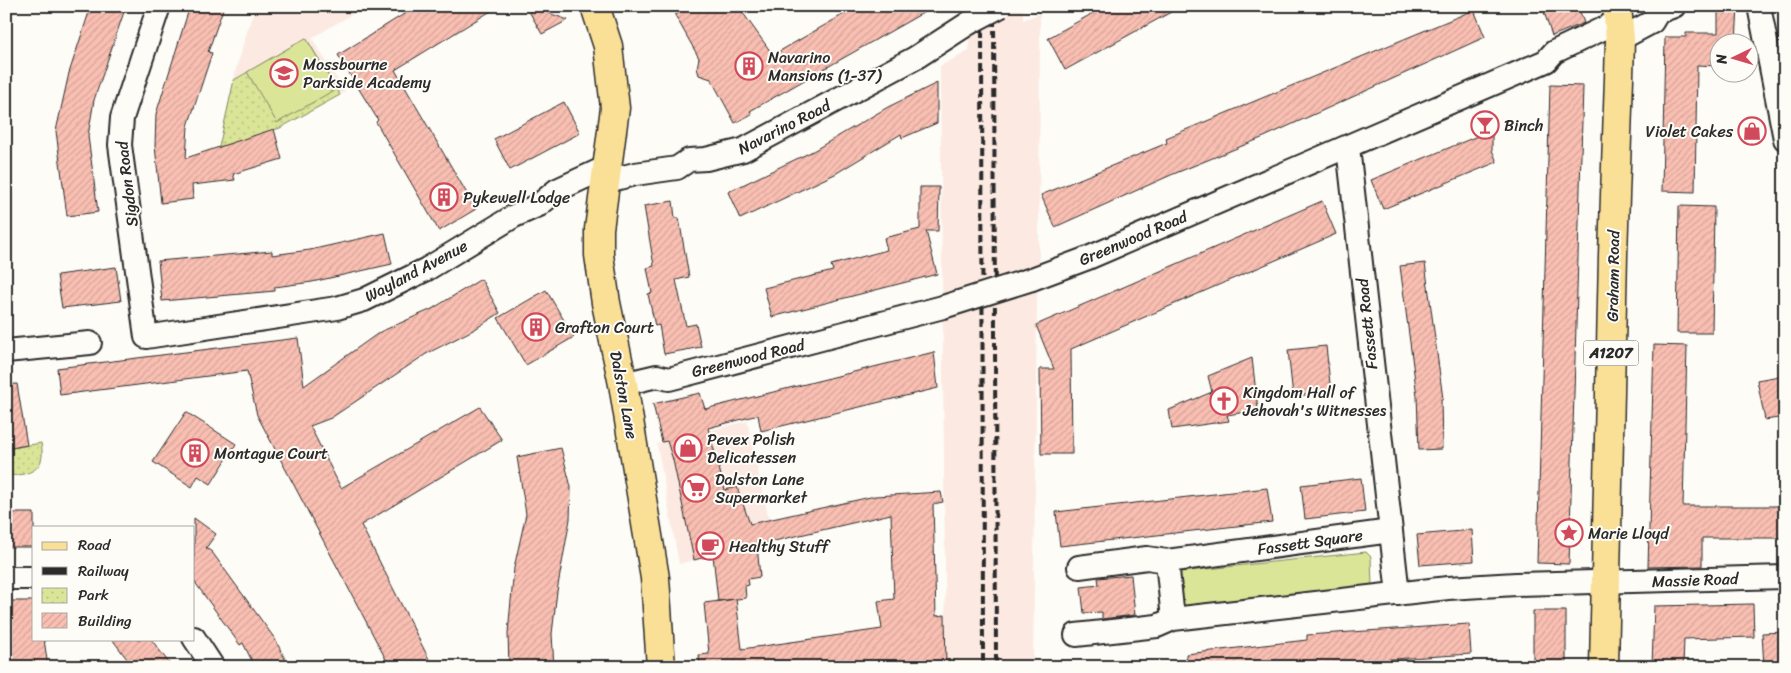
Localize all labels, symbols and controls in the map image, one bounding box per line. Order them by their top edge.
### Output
north arrow [1708,32,1758,82]
place label: Navarino Mansions (1-37) [768,43,882,90]
place label: Mossbourne Parkside Academy [303,50,432,97]
building icon: Navarino Mansions (1-37) [734,51,764,81]
text: N [1709,53,1735,66]
school or university icon: Mossbourne Parkside Academy [269,58,299,88]
street label: Navarino Road [732,90,837,163]
bar icon: Binch [1470,110,1500,140]
place label: Binch [1504,111,1544,140]
shop icon: Violet Cakes [1737,116,1767,146]
place label: Violet Cakes [1645,117,1734,146]
street label: Sigdon Road [107,138,147,228]
building icon: Pykewell Lodge [429,182,459,212]
place label: Pykewell Lodge [463,183,570,212]
street label: Greenwood Road [1074,201,1193,274]
street label: Graham Road [1598,228,1628,322]
street label: Wayland Avenue [359,232,473,310]
street label: Fassett Road [1348,276,1386,371]
building icon: Grafton Court [521,312,551,342]
place label: Grafton Court [555,313,654,342]
street label: Greenwood Road [688,330,809,386]
road number: A1207 [1584,340,1638,366]
street label: Dalston Lane [601,348,647,442]
place label: Kingdom Hall of Jehovah's Witnesses [1242,378,1387,425]
church icon: Kingdom Hall of Jehovah's Witnesses [1209,386,1239,416]
place label: Pevex Polish Delicatessen [707,425,796,472]
shop icon: Pevex Polish Delicatessen [673,433,703,463]
building icon: Montague Court [180,438,210,468]
place label: Montague Court [214,439,328,468]
place label: Dalston Lane Supermarket [715,465,807,512]
supermarket icon: Dalston Lane Supermarket [681,473,711,503]
place icon: Marie Lloyd [1554,518,1584,548]
place label: Marie Lloyd [1588,519,1670,548]
street label: Fassett Square [1255,520,1365,564]
legend [32,526,195,640]
cafe icon: Healthy Stuff [695,531,725,561]
text: Road [78,532,111,558]
place label: Healthy Stuff [729,532,832,561]
text: Railway [78,558,129,584]
street label: Massie Road [1651,564,1740,596]
text: Park [78,582,109,608]
text: Building [78,608,132,634]

